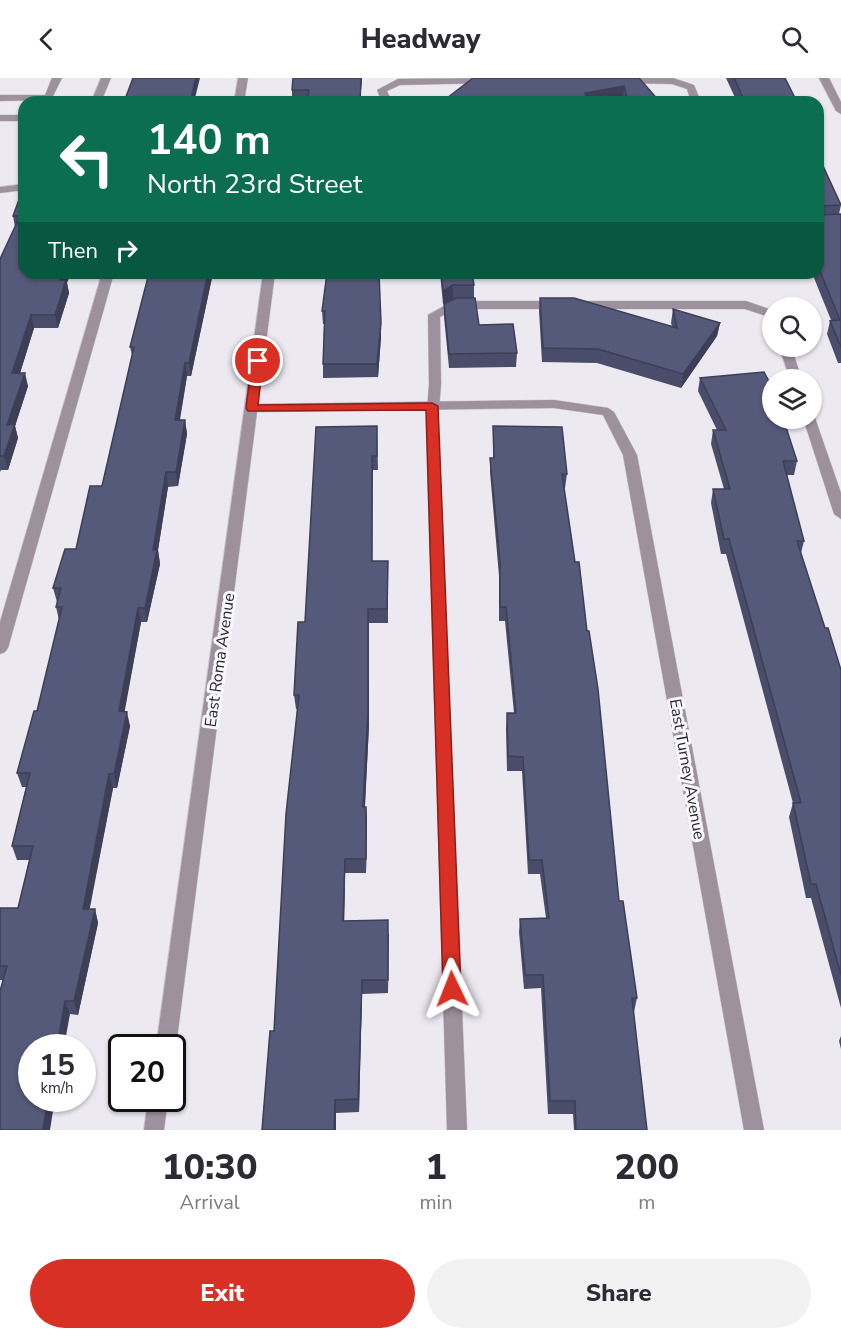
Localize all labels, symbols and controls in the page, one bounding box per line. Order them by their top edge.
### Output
text: Headway [361,21,480,58]
icon: back [30,23,63,56]
icon: search [778,23,811,56]
text: 140 m [147,112,271,169]
icon: left [48,120,126,198]
text: North 23rd Street [147,166,362,203]
icon: right [110,234,143,267]
text: Then [48,236,98,266]
map controls [762,297,822,429]
button: search [762,297,822,357]
pin [232,335,283,386]
icon: arrive [241,344,274,377]
button: layers [762,369,822,429]
street label: East Roma Avenue [200,592,240,729]
street label: East Turney Avenue [664,697,710,841]
position arrow [420,957,484,1021]
speed limit sign: 20 [108,1034,186,1112]
text: 15 [39,1045,75,1086]
text: km/h [40,1078,74,1098]
text: 10:30 [162,1143,258,1192]
text: 1 [425,1143,447,1192]
text: 200 [614,1143,679,1192]
text: Arrival [180,1189,240,1216]
text: min [419,1189,453,1216]
text: m [638,1189,655,1216]
button: Exit [30,1259,415,1328]
button: Share [427,1259,811,1328]

